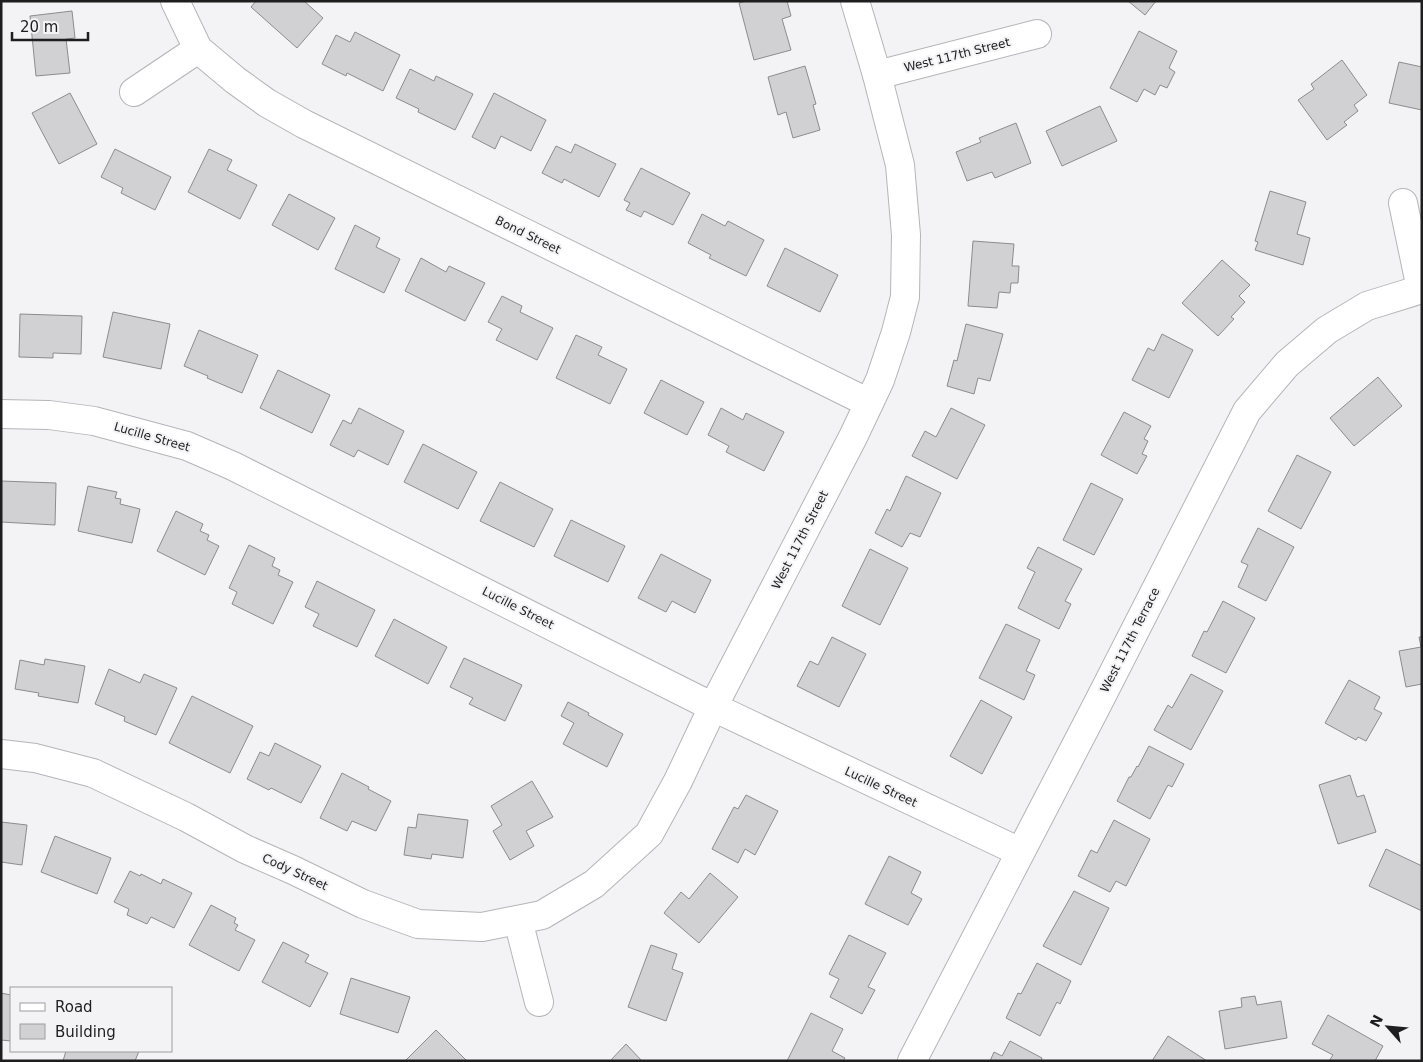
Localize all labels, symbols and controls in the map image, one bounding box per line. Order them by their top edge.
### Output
scale bar [12,10,89,42]
text: 20 m [20,18,58,36]
street label: West 117th Street [903,35,1012,75]
street label: Bond Street [493,213,563,257]
street label: Lucille Street [112,419,192,455]
street label: West 117th Street [769,488,831,592]
street label: Lucille Street [480,584,556,632]
street label: West 117th Terrace [1097,585,1163,695]
street label: Lucille Street [843,764,920,810]
street label: Cody Street [260,851,330,893]
legend [10,987,172,1052]
text: Road [55,998,93,1016]
north arrow [1363,1002,1413,1052]
text: N [1367,1012,1386,1030]
text: Building [55,1023,116,1041]

